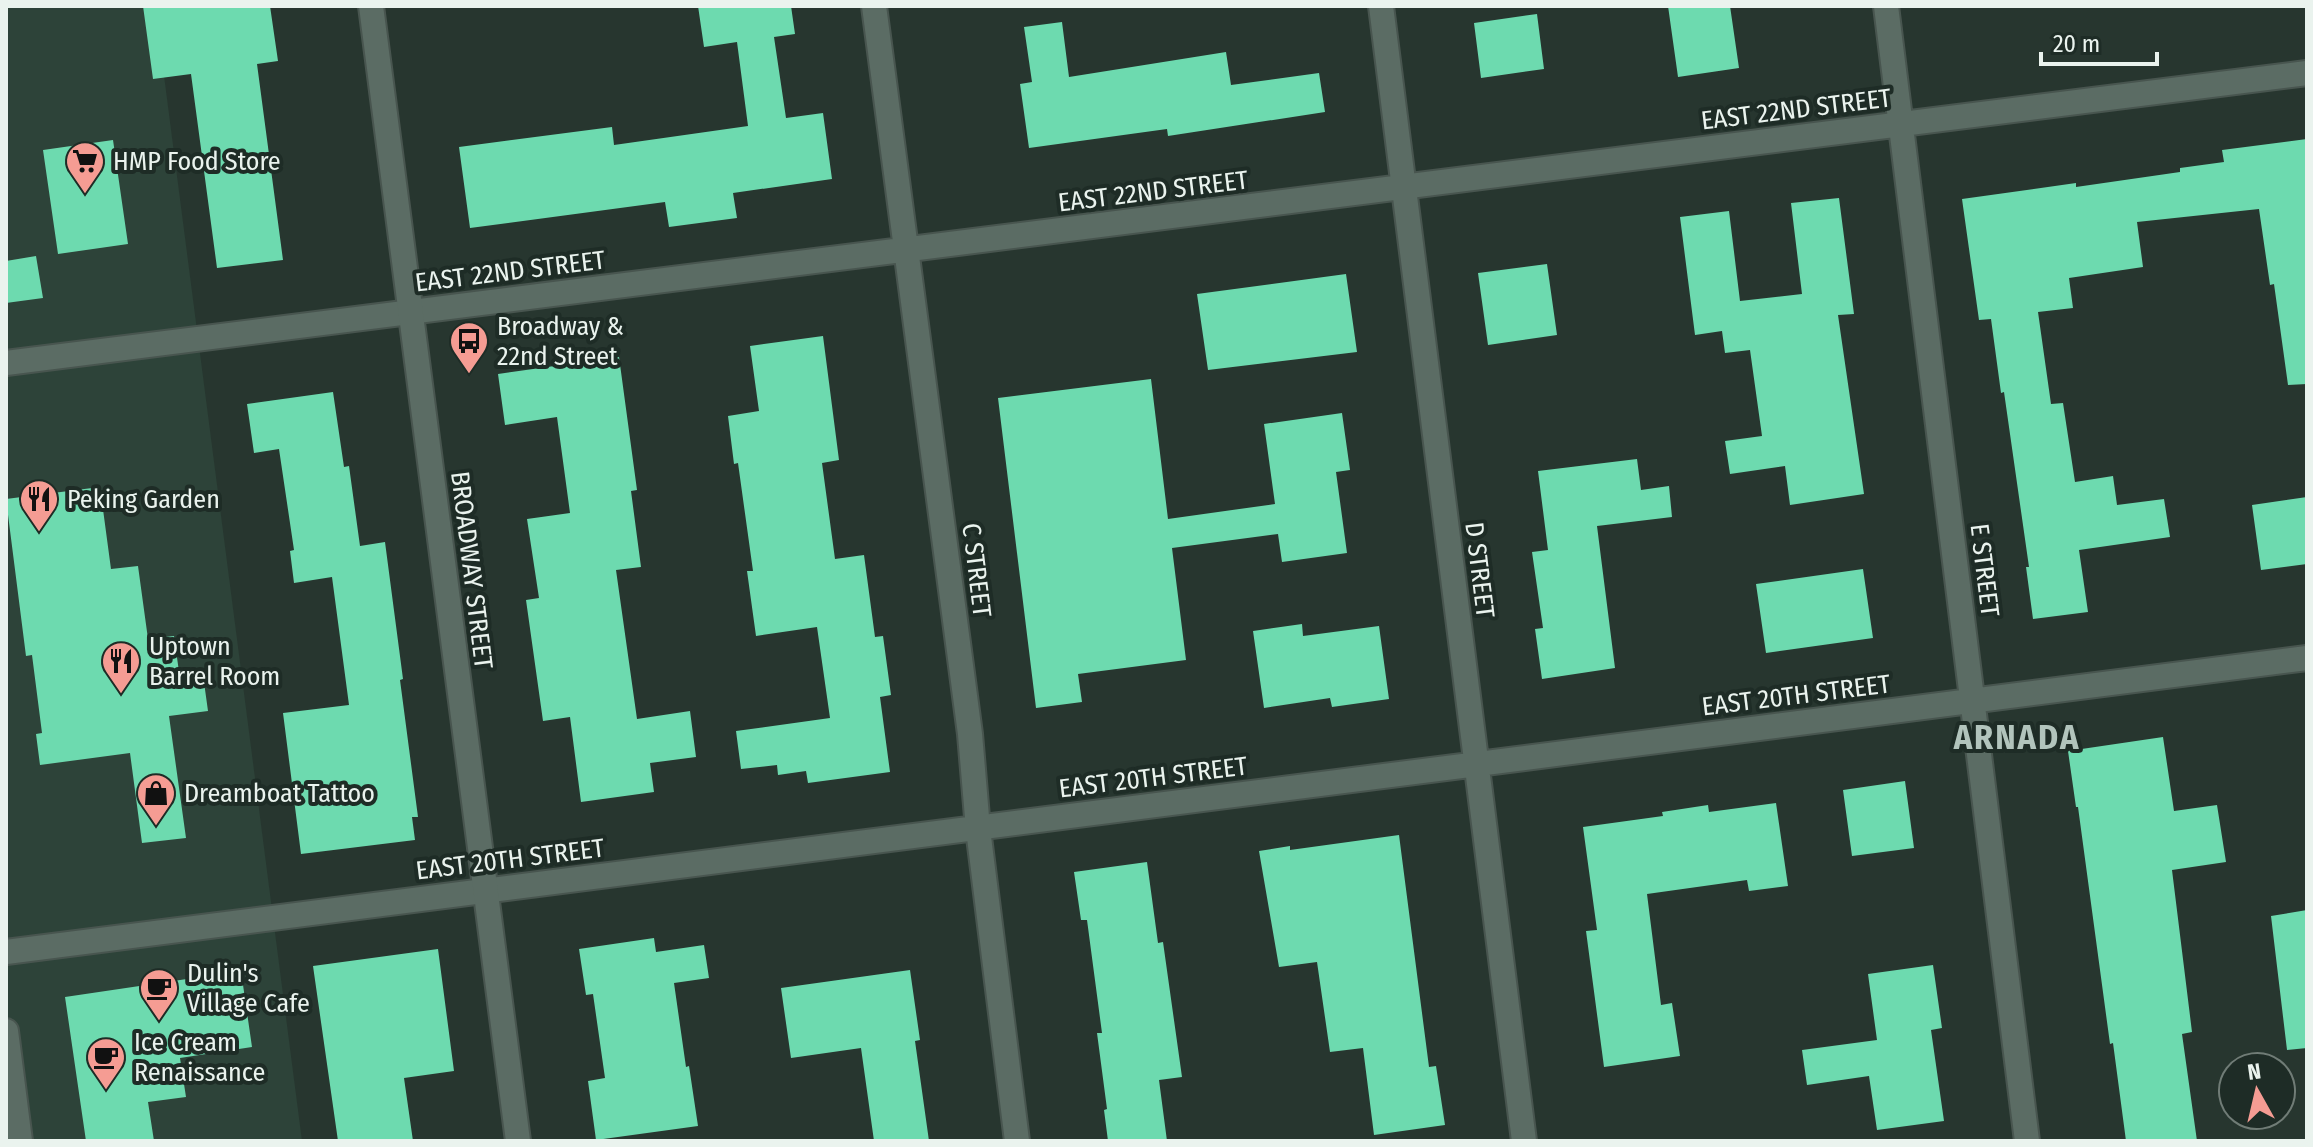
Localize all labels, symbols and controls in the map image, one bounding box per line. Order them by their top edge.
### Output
scale bar [2041,16,2157,66]
text: 20 m [2053,30,2100,58]
street label: EAST 22ND STREET [1699,82,1893,137]
supermarket icon: HMP Food Store [64,140,106,195]
place label: HMP Food Store [113,146,281,177]
street label: EAST 22ND STREET [1056,164,1250,219]
street label: EAST 22ND STREET [413,244,607,299]
place label: Broadway & 22nd Street [497,311,624,372]
bus stop icon: Broadway & 22nd Street [448,320,490,375]
street label: BROADWAY STREET [444,469,499,671]
restaurant icon: Peking Garden [18,478,60,533]
place label: Peking Garden [67,484,220,515]
street label: D STREET [1458,520,1501,620]
street label: C STREET [955,521,998,619]
street label: E STREET [1963,522,2006,618]
place label: Uptown Barrel Room [149,631,280,692]
restaurant icon: Uptown Barrel Room [100,640,142,695]
street label: EAST 20TH STREET [1700,669,1892,722]
district label: ARNADA [1953,717,2080,758]
street label: EAST 20TH STREET [1057,751,1249,804]
shop icon: Dreamboat Tattoo [135,772,177,827]
place label: Dreamboat Tattoo [184,778,375,809]
street label: EAST 20TH STREET [414,833,606,886]
place label: Dulin's Village Cafe [187,958,310,1019]
cafe icon: Dulin's Village Cafe [138,967,180,1022]
place label: Ice Cream Renaissance [134,1027,265,1088]
cafe icon: Ice Cream Renaissance [85,1036,127,1091]
north arrow [2217,1051,2297,1131]
text: N [2246,1057,2263,1086]

